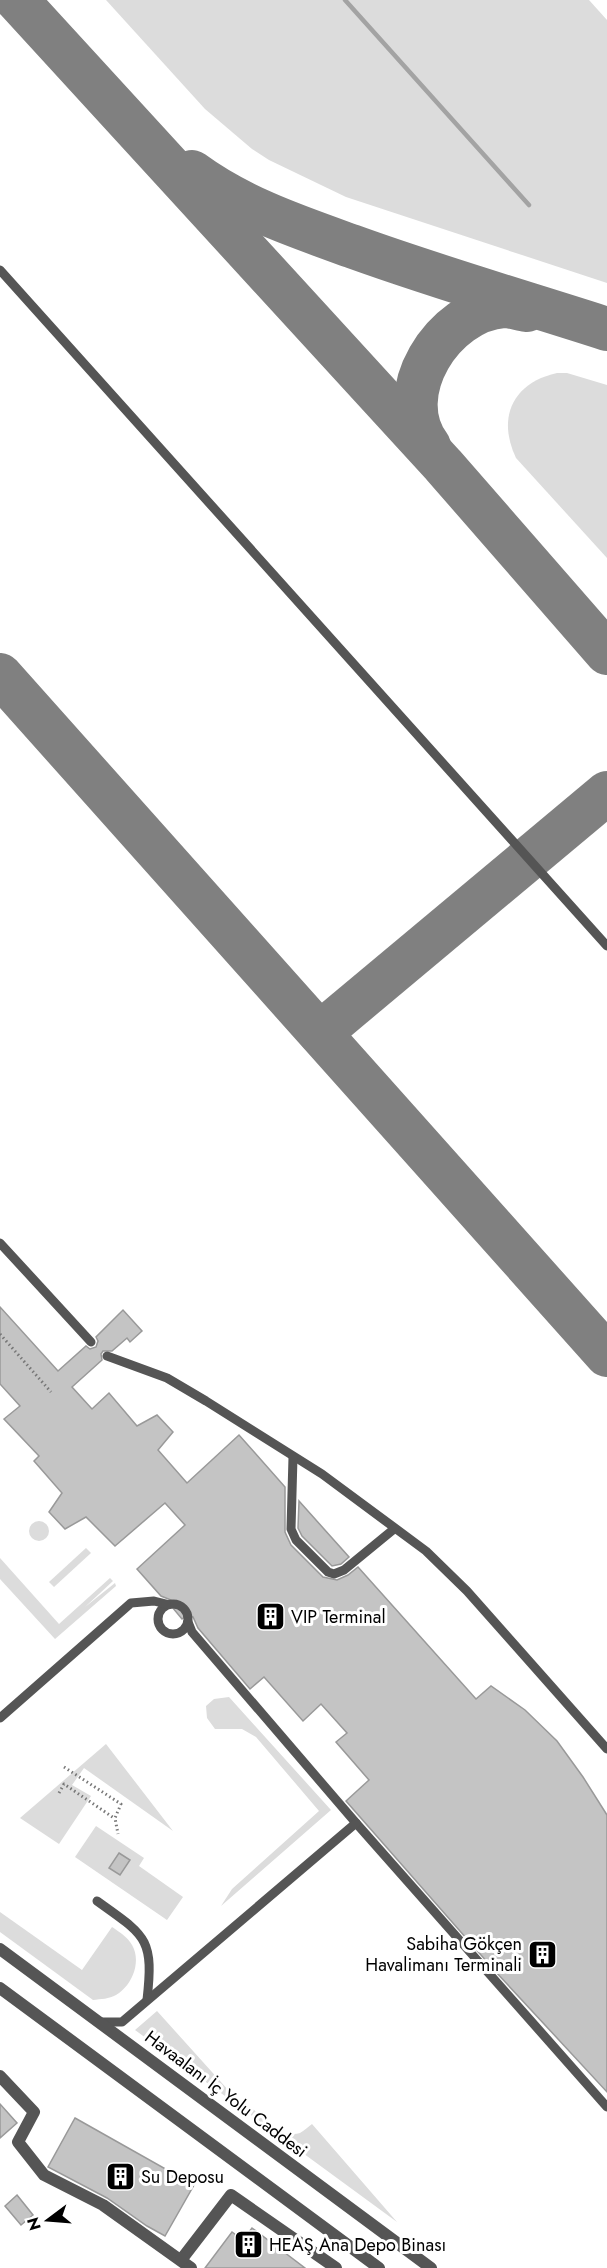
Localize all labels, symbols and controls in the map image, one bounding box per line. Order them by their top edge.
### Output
building icon: VIP Terminal [254,1601,286,1633]
place label: VIP Terminal [291,1604,386,1630]
place label: Sabiha Gökçen Havalimanı Terminali [365,1931,522,1978]
building icon: Sabiha Gökçen Havalimanı Terminali [527,1938,559,1970]
street label: Havaalanı İç Yolu Caddesi [139,2024,313,2164]
building icon: Su Deposu [104,2161,136,2193]
place label: Su Deposu [141,2164,224,2190]
north arrow [18,2190,78,2250]
text: N [21,2215,47,2233]
building icon: HEAŞ Ana Depo Binası [232,2229,264,2261]
place label: HEAŞ Ana Depo Binası [269,2232,446,2258]

